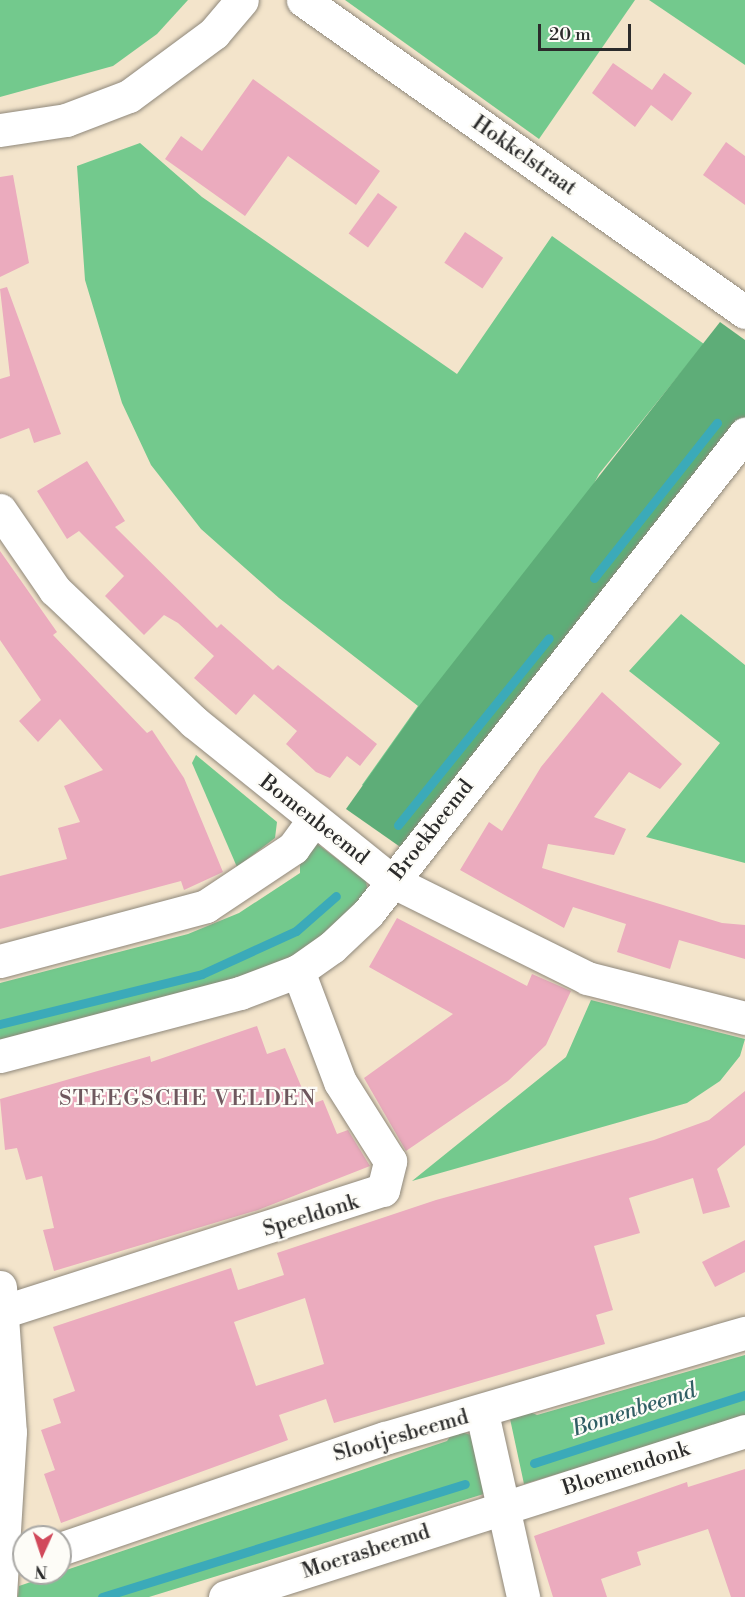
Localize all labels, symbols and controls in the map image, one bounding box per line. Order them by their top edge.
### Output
scale bar [541,12,634,50]
text: 20 m [549,23,591,46]
street label: Hokkelstraat [467,111,581,201]
street label: Bomenbeemd [254,770,374,870]
street label: Broekbeemd [385,775,479,885]
district label: STEEGSCHE VELDEN [59,1086,317,1112]
street label: Speeldonk [260,1190,362,1242]
water label: Bomenbeemd [569,1378,699,1442]
street label: Slootjesbeemd [331,1405,471,1467]
street label: Bloemendonk [559,1437,693,1501]
street label: Moerasbeemd [299,1519,433,1585]
north arrow [12,1525,72,1585]
text: N [34,1561,48,1581]

